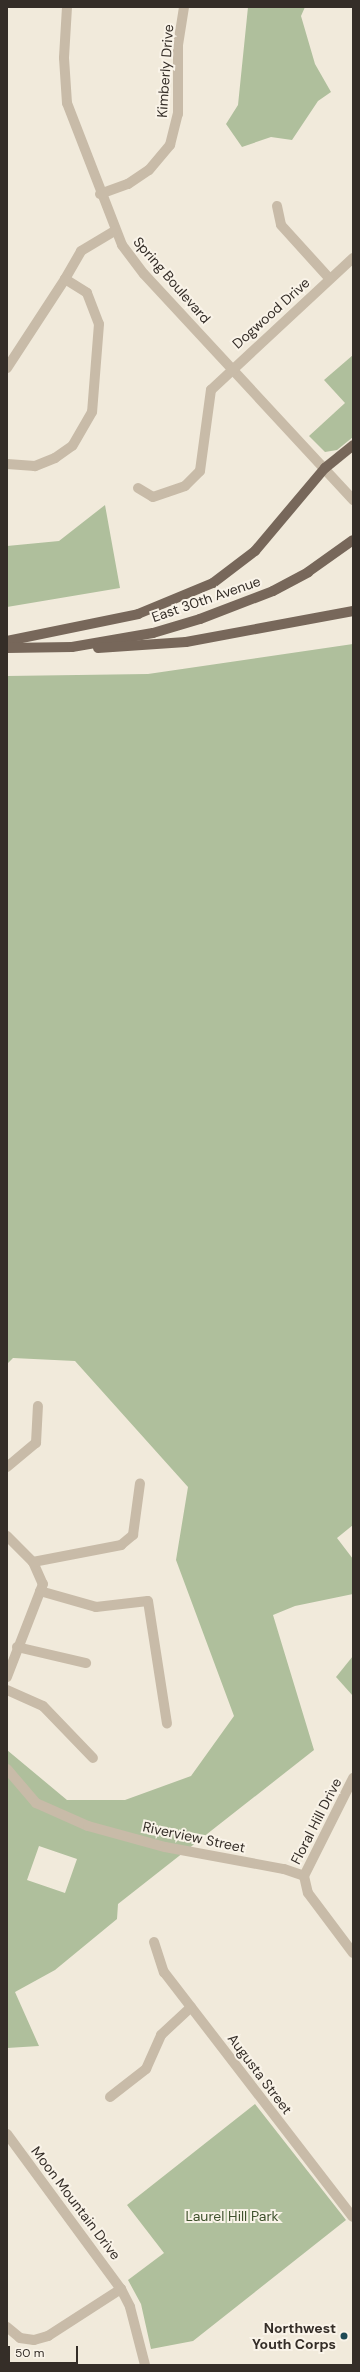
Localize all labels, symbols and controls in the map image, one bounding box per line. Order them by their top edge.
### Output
street label: Kimberly Drive [153,24,177,118]
street label: Spring Boulevard [130,233,214,327]
street label: Dogwood Drive [229,274,313,352]
street label: East 30th Avenue [149,572,263,626]
street label: Floral Hill Drive [287,1775,345,1867]
street label: Riverview Street [141,1818,247,1856]
street label: Augusta Street [224,2031,296,2117]
street label: Moon Mountain Drive [28,2143,124,2263]
park label: Laurel Hill Park [185,2208,279,2224]
place label: Northwest Youth Corps [252,2320,336,2352]
marker: Northwest Youth Corps [339,2331,349,2341]
scale bar [10,2338,80,2364]
text: 50 m [15,2345,44,2361]

